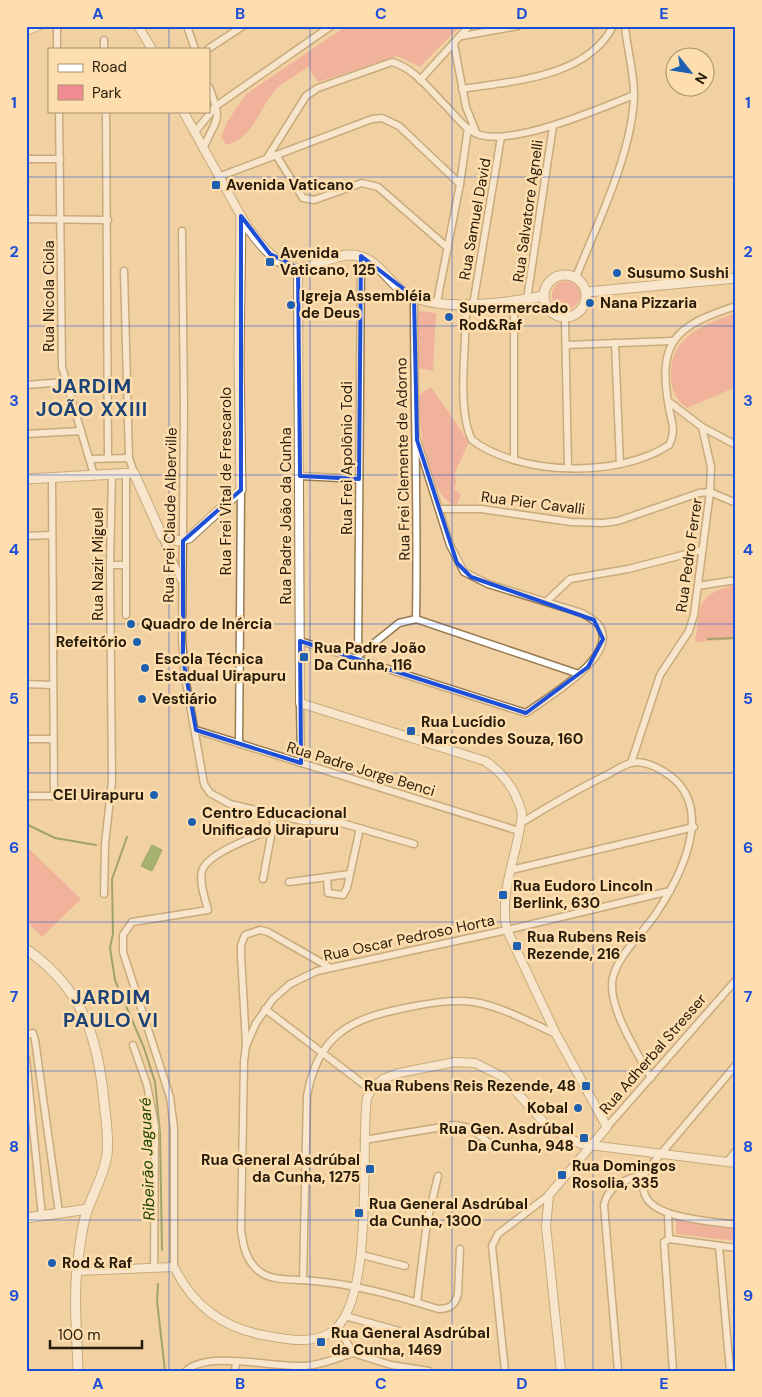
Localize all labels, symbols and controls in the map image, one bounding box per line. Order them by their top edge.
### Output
text: A [92,3,104,24]
text: B [235,3,245,24]
text: C [375,3,387,24]
text: D [516,3,528,24]
text: E [659,3,669,24]
legend [48,48,210,112]
north arrow [664,48,714,98]
text: Road [92,57,127,77]
text: N [691,70,712,87]
text: Park [92,83,122,103]
text: 1 [11,92,17,113]
text: 1 [745,92,751,113]
street label: Rua Salvatore Agnelli [508,139,548,283]
street label: Rua Samuel David [454,156,496,282]
place label: Avenida Vaticano [226,175,354,195]
marker: Avenida Vaticano [210,179,222,191]
street label: Rua Nicola Ciola [39,240,59,352]
text: 2 [9,241,19,262]
text: 2 [743,241,753,262]
place label: Avenida Vaticano, 125 [280,243,376,280]
marker: Avenida Vaticano, 125 [264,256,276,268]
place label: Susumo Sushi [627,263,729,283]
marker: Susumo Sushi [611,267,623,279]
place label: Igreja Assembléia de Deus [301,286,431,323]
place label: Nana Pizzaria [600,293,697,313]
marker: Nana Pizzaria [584,297,596,309]
place label: Supermercado Rod&Raf [459,298,568,335]
marker: Igreja Assembléia de Deus [285,299,297,311]
marker: Supermercado Rod&Raf [443,311,455,323]
street label: Rua Frei Clemente de Adorno [391,357,415,561]
district label: JARDIM JOÃO XXIII [36,373,148,422]
street label: Rua Frei Apolônio Todi [337,381,357,535]
street label: Rua Frei Vital de Frescarolo [216,387,236,575]
text: 3 [9,390,19,411]
text: 3 [743,390,753,411]
street label: Rua Frei Claude Alberville [158,427,182,603]
street label: Rua Padre João da Cunha [276,427,296,605]
street label: Rua Pier Cavalli [480,487,586,519]
street label: Rua Pedro Ferrer [671,496,707,613]
street label: Rua Nazir Miguel [88,507,108,621]
text: 4 [9,539,19,560]
text: 4 [743,539,753,560]
place label: Quadro de Inércia [141,614,272,634]
marker: Quadro de Inércia [125,618,137,630]
place label: Refeitório [56,632,127,652]
marker: Refeitório [131,636,143,648]
place label: Rua Padre João Da Cunha, 116 [314,638,426,675]
place label: Escola Técnica Estadual Uirapuru [155,649,286,686]
marker: Rua Padre João Da Cunha, 116 [298,651,310,663]
marker: Escola Técnica Estadual Uirapuru [139,662,151,674]
text: 5 [9,688,19,709]
text: 5 [743,688,753,709]
place label: Vestiário [152,689,217,709]
marker: Vestiário [136,693,148,705]
place label: Rua Lucídio Marcondes Souza, 160 [421,712,583,749]
marker: Rua Lucídio Marcondes Souza, 160 [405,725,417,737]
street label: Rua Padre Jorge Benci [284,737,438,801]
place label: CEI Uirapuru [53,785,144,805]
marker: CEI Uirapuru [148,789,160,801]
place label: Centro Educacional Unificado Uirapuru [202,803,347,840]
marker: Centro Educacional Unificado Uirapuru [186,816,198,828]
text: 6 [9,837,19,858]
text: 6 [743,837,753,858]
place label: Rua Eudoro Lincoln Berlink, 630 [513,876,653,913]
marker: Rua Eudoro Lincoln Berlink, 630 [497,889,509,901]
street label: Rua Oscar Pedroso Horta [322,910,496,966]
place label: Rua Rubens Reis Rezende, 216 [527,927,646,964]
marker: Rua Rubens Reis Rezende, 216 [511,940,523,952]
district label: JARDIM PAULO VI [63,984,159,1033]
text: 7 [10,986,19,1007]
text: 7 [744,986,753,1007]
street label: Rua Adherbal Stresser [595,989,711,1119]
place label: Rua Rubens Reis Rezende, 48 [364,1076,576,1096]
marker: Rua Rubens Reis Rezende, 48 [580,1080,592,1092]
water label: Ribeirão Jaguaré [134,1097,160,1221]
place label: Kobal [527,1098,568,1118]
marker: Kobal [572,1102,584,1114]
place label: Rua Gen. Asdrúbal Da Cunha, 948 [439,1119,574,1156]
marker: Rua Gen. Asdrúbal Da Cunha, 948 [578,1132,590,1144]
text: 8 [9,1136,19,1157]
text: 8 [743,1136,753,1157]
place label: Rua General Asdrúbal da Cunha, 1275 [201,1150,360,1187]
place label: Rua Domingos Rosolia, 335 [572,1156,676,1193]
marker: Rua General Asdrúbal da Cunha, 1275 [364,1163,376,1175]
marker: Rua Domingos Rosolia, 335 [556,1169,568,1181]
place label: Rua General Asdrúbal da Cunha, 1300 [369,1194,528,1231]
marker: Rua General Asdrúbal da Cunha, 1300 [353,1207,365,1219]
place label: Rod & Raf [62,1253,132,1273]
marker: Rod & Raf [46,1257,58,1269]
text: 9 [9,1285,19,1306]
text: 9 [743,1285,753,1306]
scale bar [50,1317,142,1349]
place label: Rua General Asdrúbal da Cunha, 1469 [331,1323,490,1360]
text: 100 m [58,1325,101,1345]
marker: Rua General Asdrúbal da Cunha, 1469 [315,1336,327,1348]
text: A [92,1373,104,1394]
text: B [235,1373,245,1394]
text: C [375,1373,387,1394]
text: D [516,1373,528,1394]
text: E [659,1373,669,1394]

